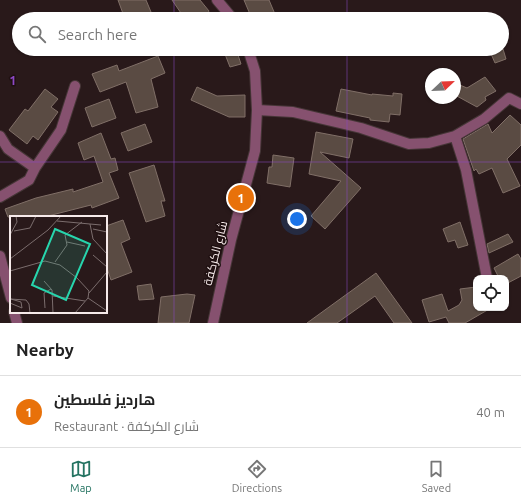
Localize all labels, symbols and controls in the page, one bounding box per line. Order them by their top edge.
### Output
search box [12,12,509,56]
icon: search [26,23,48,45]
text: Search here [58,26,137,43]
north arrow [425,68,461,104]
text: 1 [9,73,17,87]
pin: 1 [228,183,254,213]
your location [287,209,307,229]
inset map [10,216,107,313]
street label: شارع الكركفة [201,219,231,287]
map controls [473,275,509,311]
button: locate [473,275,509,311]
text: Nearby [16,340,74,359]
text: هارديز فلسطين [54,391,155,408]
text: 1 [25,405,33,419]
text: 40 m [476,405,505,419]
text: Restaurant · شارع الكركفة [54,419,199,433]
tab: Map [70,458,92,494]
tab: Directions [232,458,282,494]
tab: Saved [422,458,451,494]

